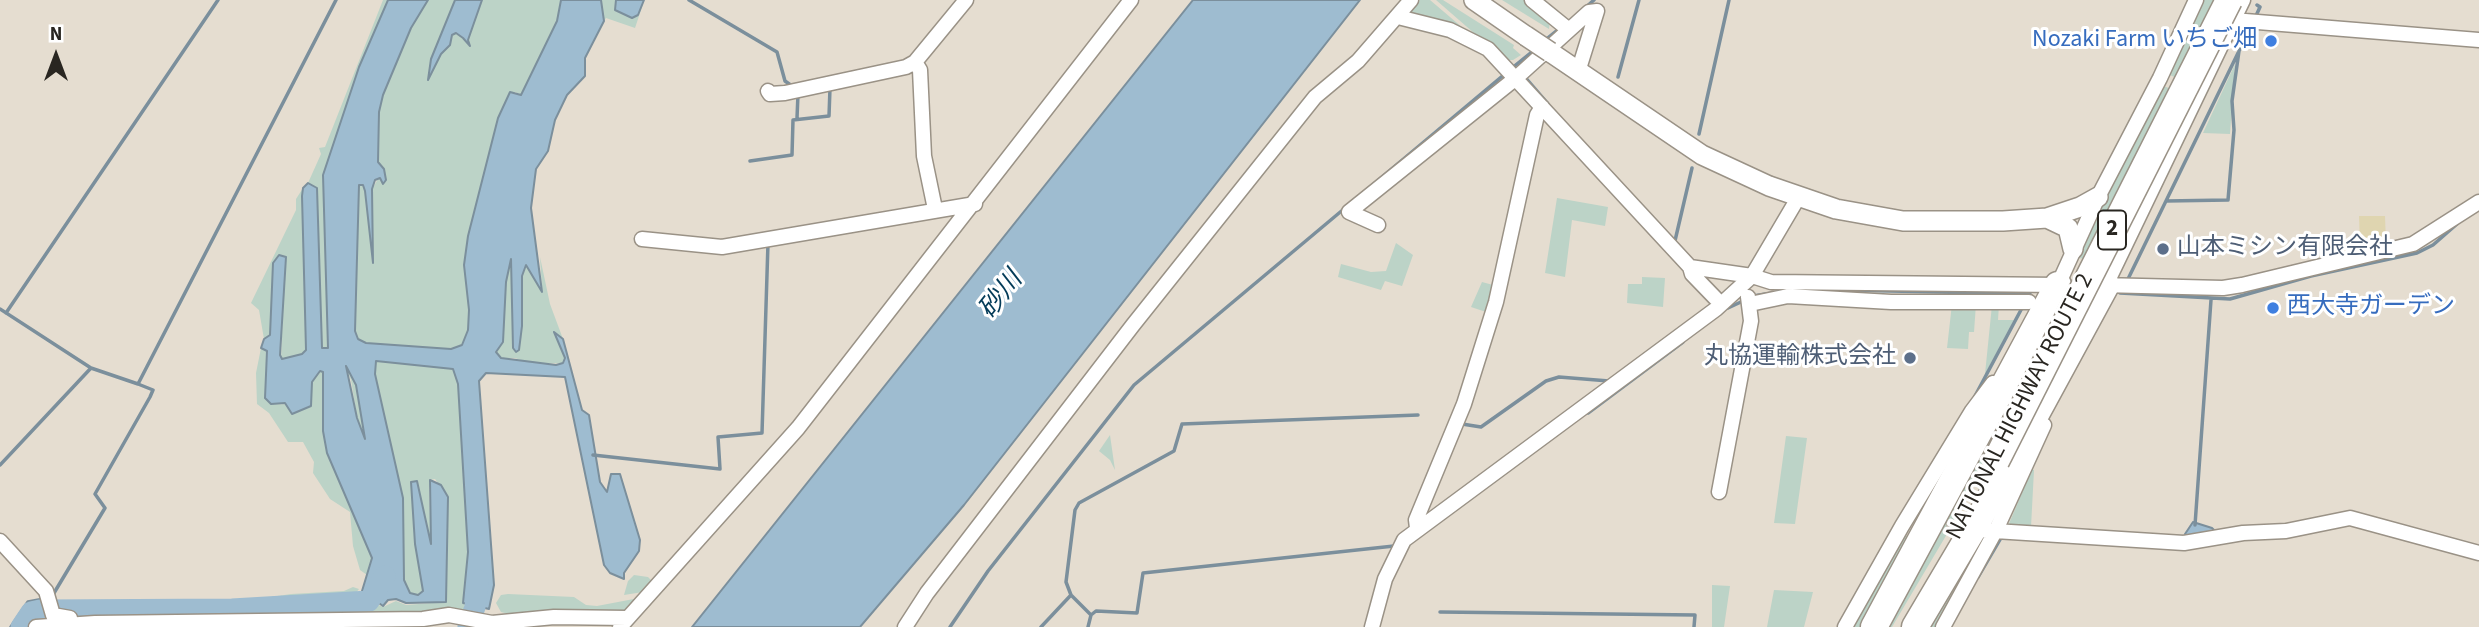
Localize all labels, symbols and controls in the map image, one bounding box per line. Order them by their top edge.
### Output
north arrow [21,21,91,91]
text: N [50,21,62,48]
place label: Nozaki Farm いちご畑 [2032,27,2257,55]
marker: Nozaki Farm いちご畑 [2263,33,2279,49]
road number: 2 [2098,210,2126,249]
place label: 山本ミシン有限会社 [2177,235,2393,263]
marker: 山本ミシン有限会社 [2155,241,2171,257]
water label: 砂川 [974,266,1030,326]
street label: NATIONAL HIGHWAY ROUTE 2 [1941,269,2101,545]
place label: 西大寺ガーデン [2287,294,2455,322]
marker: 西大寺ガーデン [2265,300,2281,316]
place label: 丸協運輸株式会社 [1704,344,1896,372]
marker: 丸協運輸株式会社 [1902,350,1918,366]

